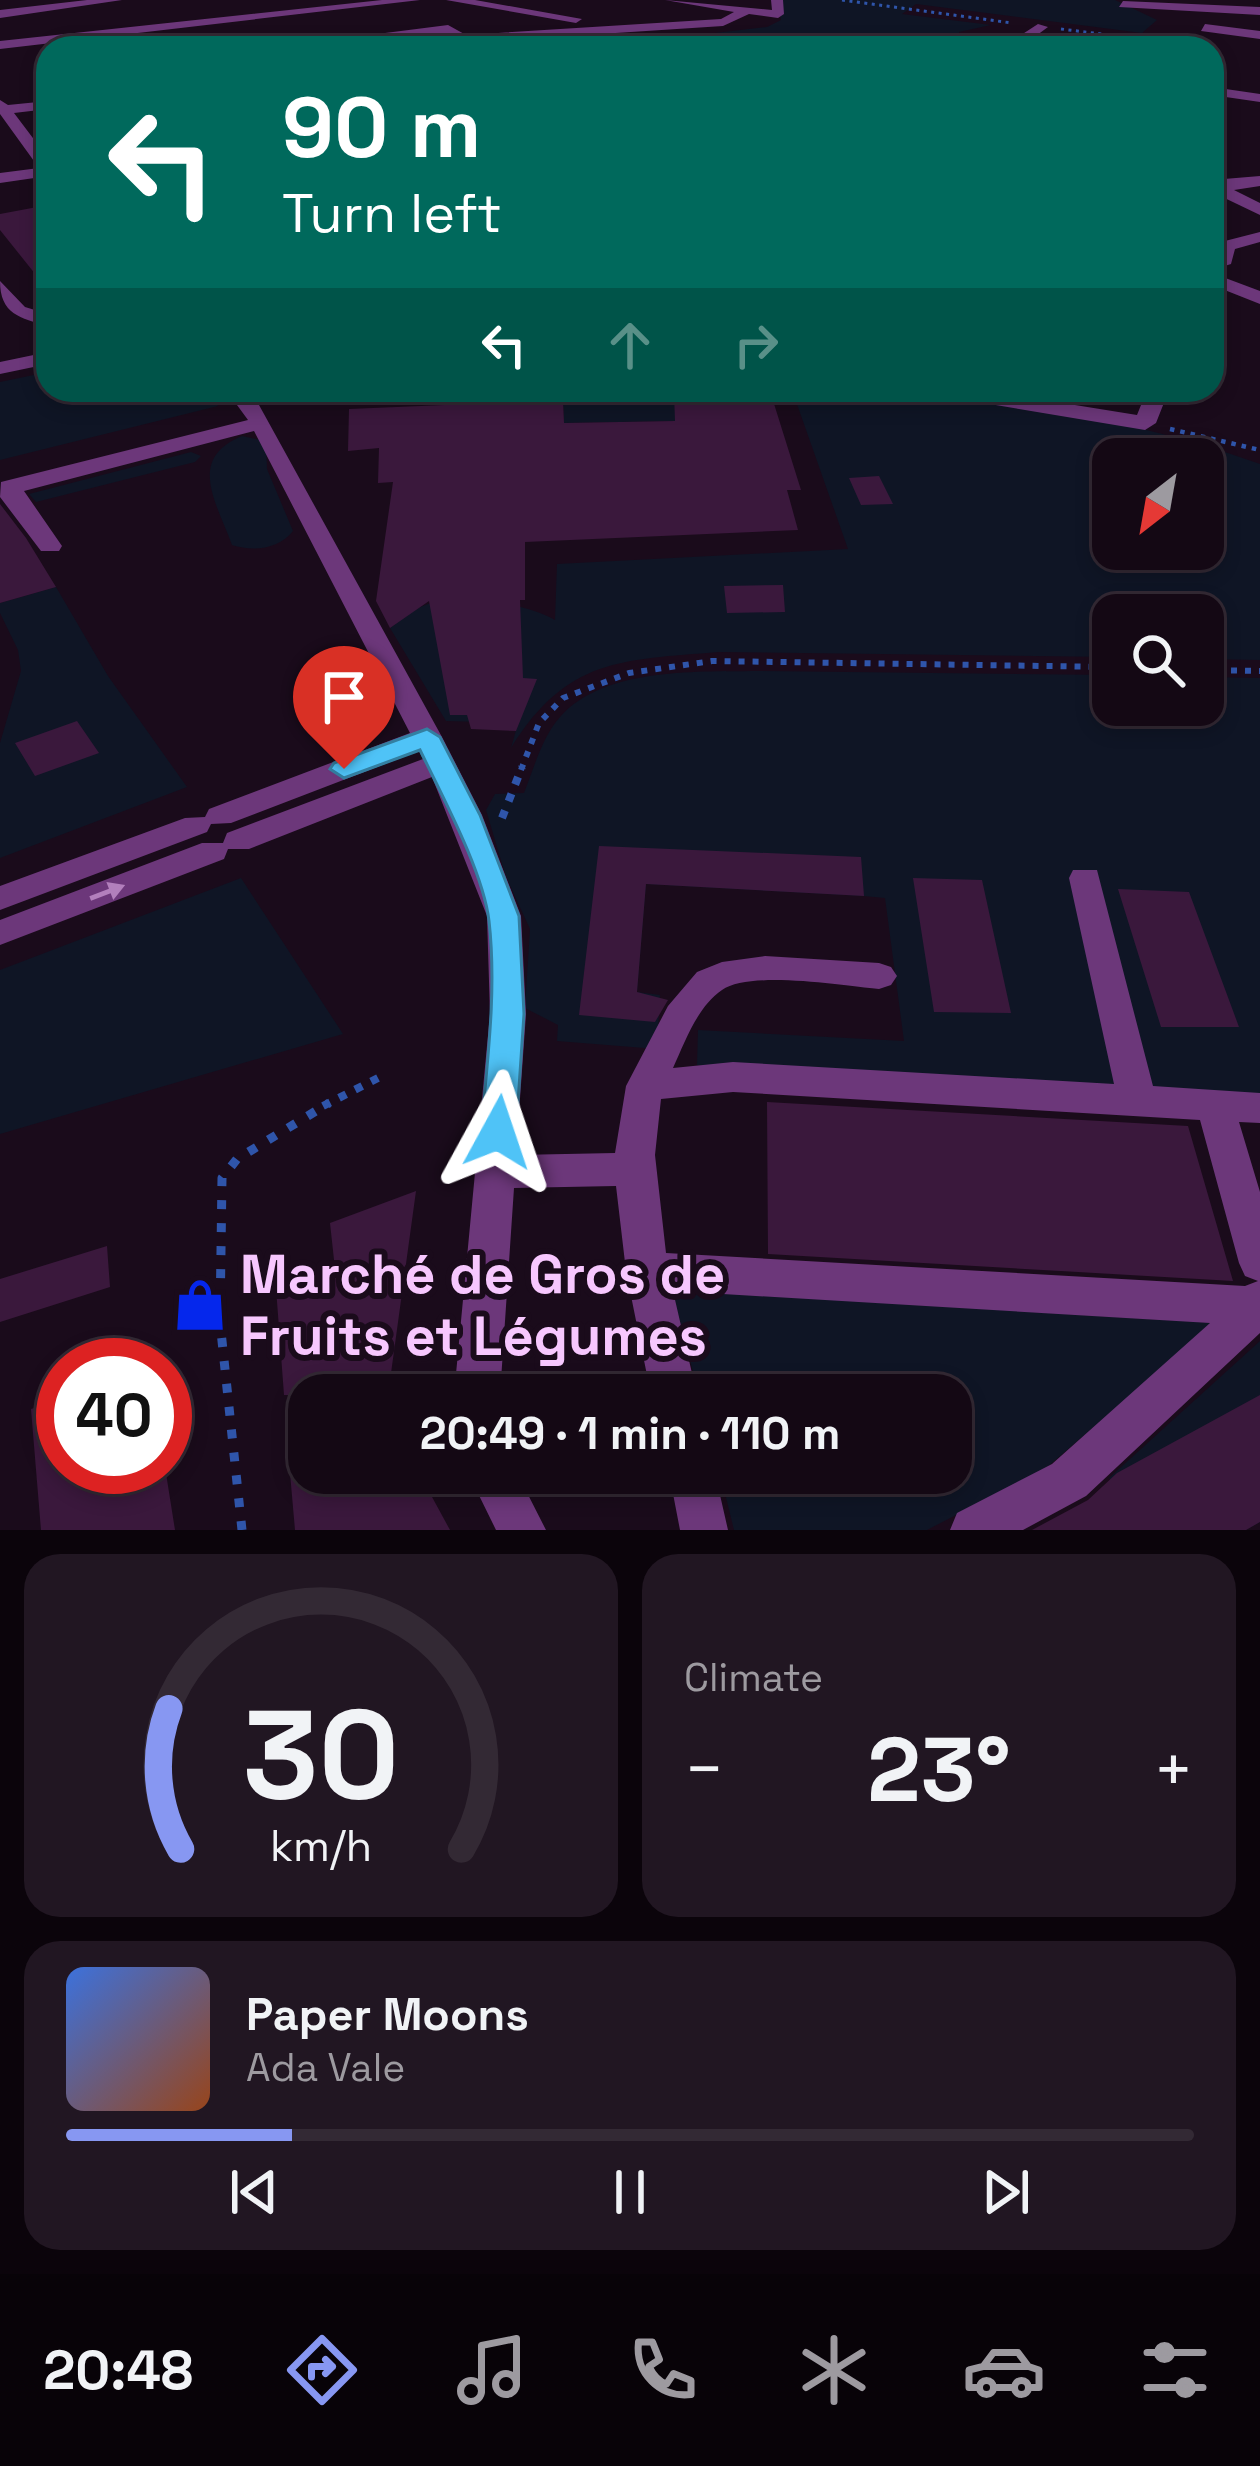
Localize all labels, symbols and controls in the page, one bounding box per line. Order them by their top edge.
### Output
text: 90 m [282,74,481,182]
icon: left [84,84,240,240]
text: Turn left [282,179,502,248]
icon: left [471,312,537,378]
icon: ahead [597,312,663,378]
icon: right [723,312,789,378]
north arrow [1092,438,1224,570]
map controls [1092,438,1224,726]
button: search [1092,594,1224,726]
pin [293,646,395,769]
icon: arrive [311,664,377,730]
one-way arrow [89,882,125,901]
position arrow [435,1069,561,1195]
place label: Marché de Gros de Fruits et Légumes [240,1240,725,1371]
shop icon: Marché de Gros de Fruits et Légumes [171,1276,229,1334]
speed limit sign: 40 [36,1338,192,1494]
text: 20:49 · 1 min · 110 m [420,1405,840,1462]
text: Climate [684,1653,823,1702]
text: 30 [243,1675,399,1834]
text: 23° [867,1712,1011,1827]
text: − [684,1727,725,1811]
text: + [1153,1727,1194,1811]
text: km/h [270,1818,372,1873]
text: Paper Moons [246,1986,529,2043]
text: Ada Vale [246,2043,405,2092]
icon: previous [221,2159,287,2225]
icon: pause [597,2159,663,2225]
icon: next [973,2159,1039,2225]
icon: directions [280,2328,364,2412]
icon: music [450,2328,534,2412]
icon: phone [621,2328,705,2412]
icon: climate [792,2328,876,2412]
icon: car [962,2328,1046,2412]
icon: filters [1133,2328,1217,2412]
text: 20:48 [43,2336,193,2405]

